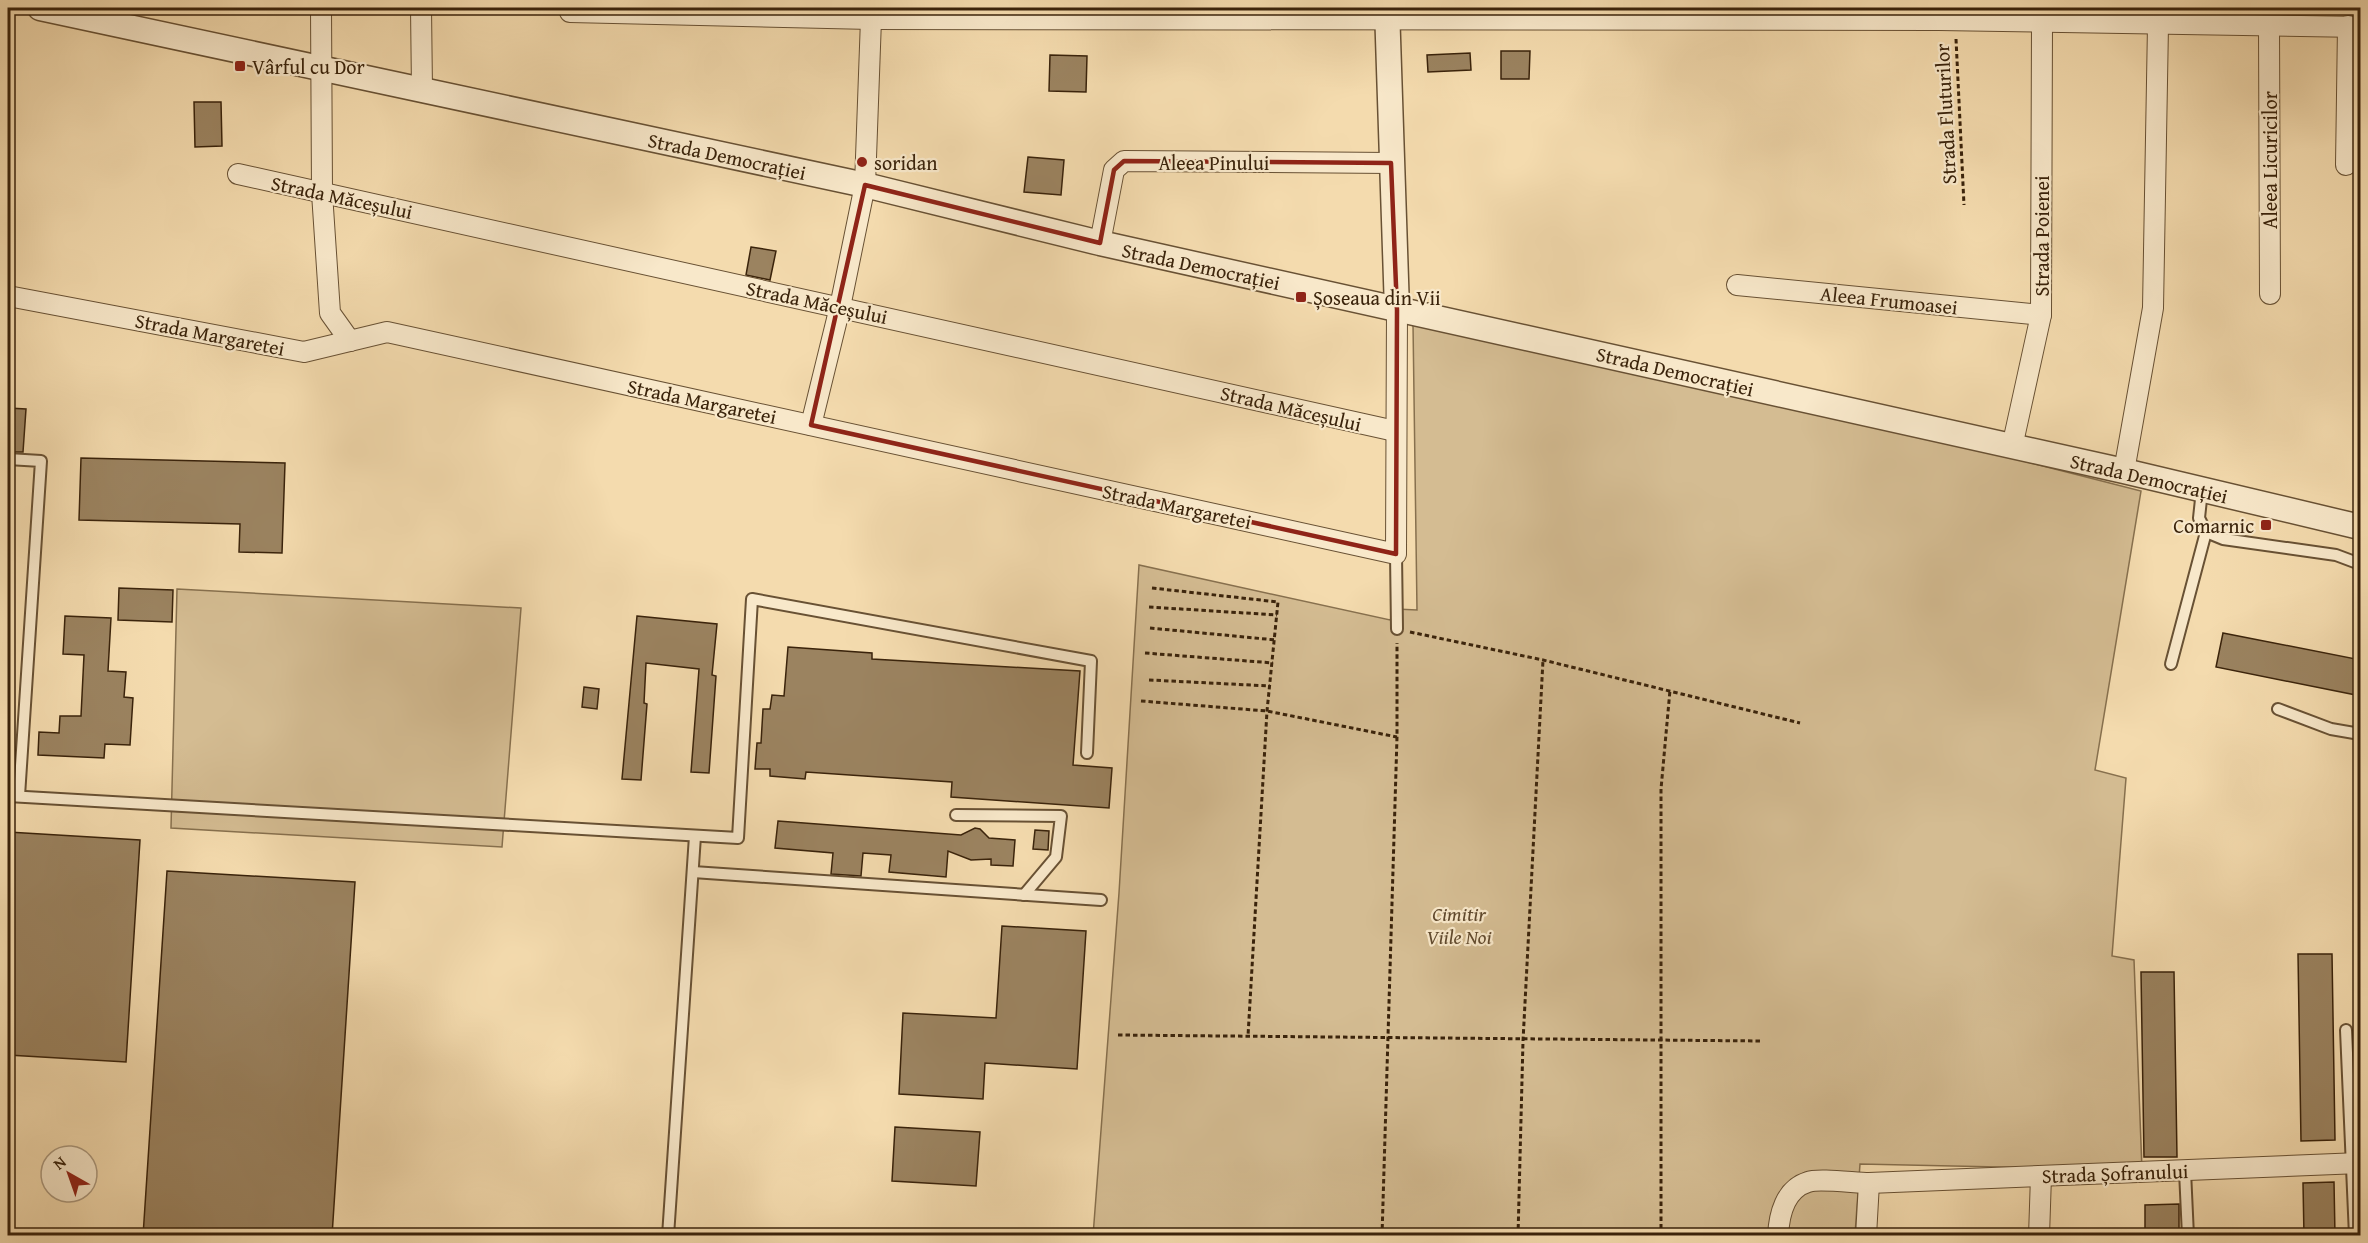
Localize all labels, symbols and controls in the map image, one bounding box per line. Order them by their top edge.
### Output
street label: Strada Fluturilor [1927,43,1963,185]
place label: Vârful cu Dor [252,52,365,81]
marker: Vârful cu Dor [233,59,247,73]
street label: Aleea Licuricilor [2255,91,2284,229]
street label: Strada Democrației [645,125,809,187]
place label: soridan [874,148,937,177]
street label: Aleea Pinului [1159,148,1270,177]
marker: soridan [855,155,869,169]
street label: Strada Măceșului [269,168,416,226]
street label: Strada Poienei [2027,175,2056,297]
street label: Strada Democrației [1119,235,1283,297]
street label: Strada Măceșului [744,273,891,331]
street label: Aleea Frumoasei [1819,278,1960,322]
place label: Șoseaua din Vii [1313,283,1441,312]
marker: Șoseaua din Vii [1294,290,1308,304]
street label: Strada Margaretei [133,305,288,363]
street label: Strada Democrației [1593,339,1757,403]
street label: Strada Margaretei [625,371,780,431]
street label: Strada Măceșului [1218,378,1365,438]
street label: Strada Democrației [2067,446,2231,510]
street label: Strada Margaretei [1100,476,1255,536]
place label: Comarnic [2173,511,2254,540]
marker: Comarnic [2259,518,2273,532]
park label: Cimitir Viile Noi [1426,899,1492,951]
north arrow [39,1144,99,1204]
text: N [48,1150,71,1175]
street label: Strada Șofranului [2041,1156,2189,1190]

